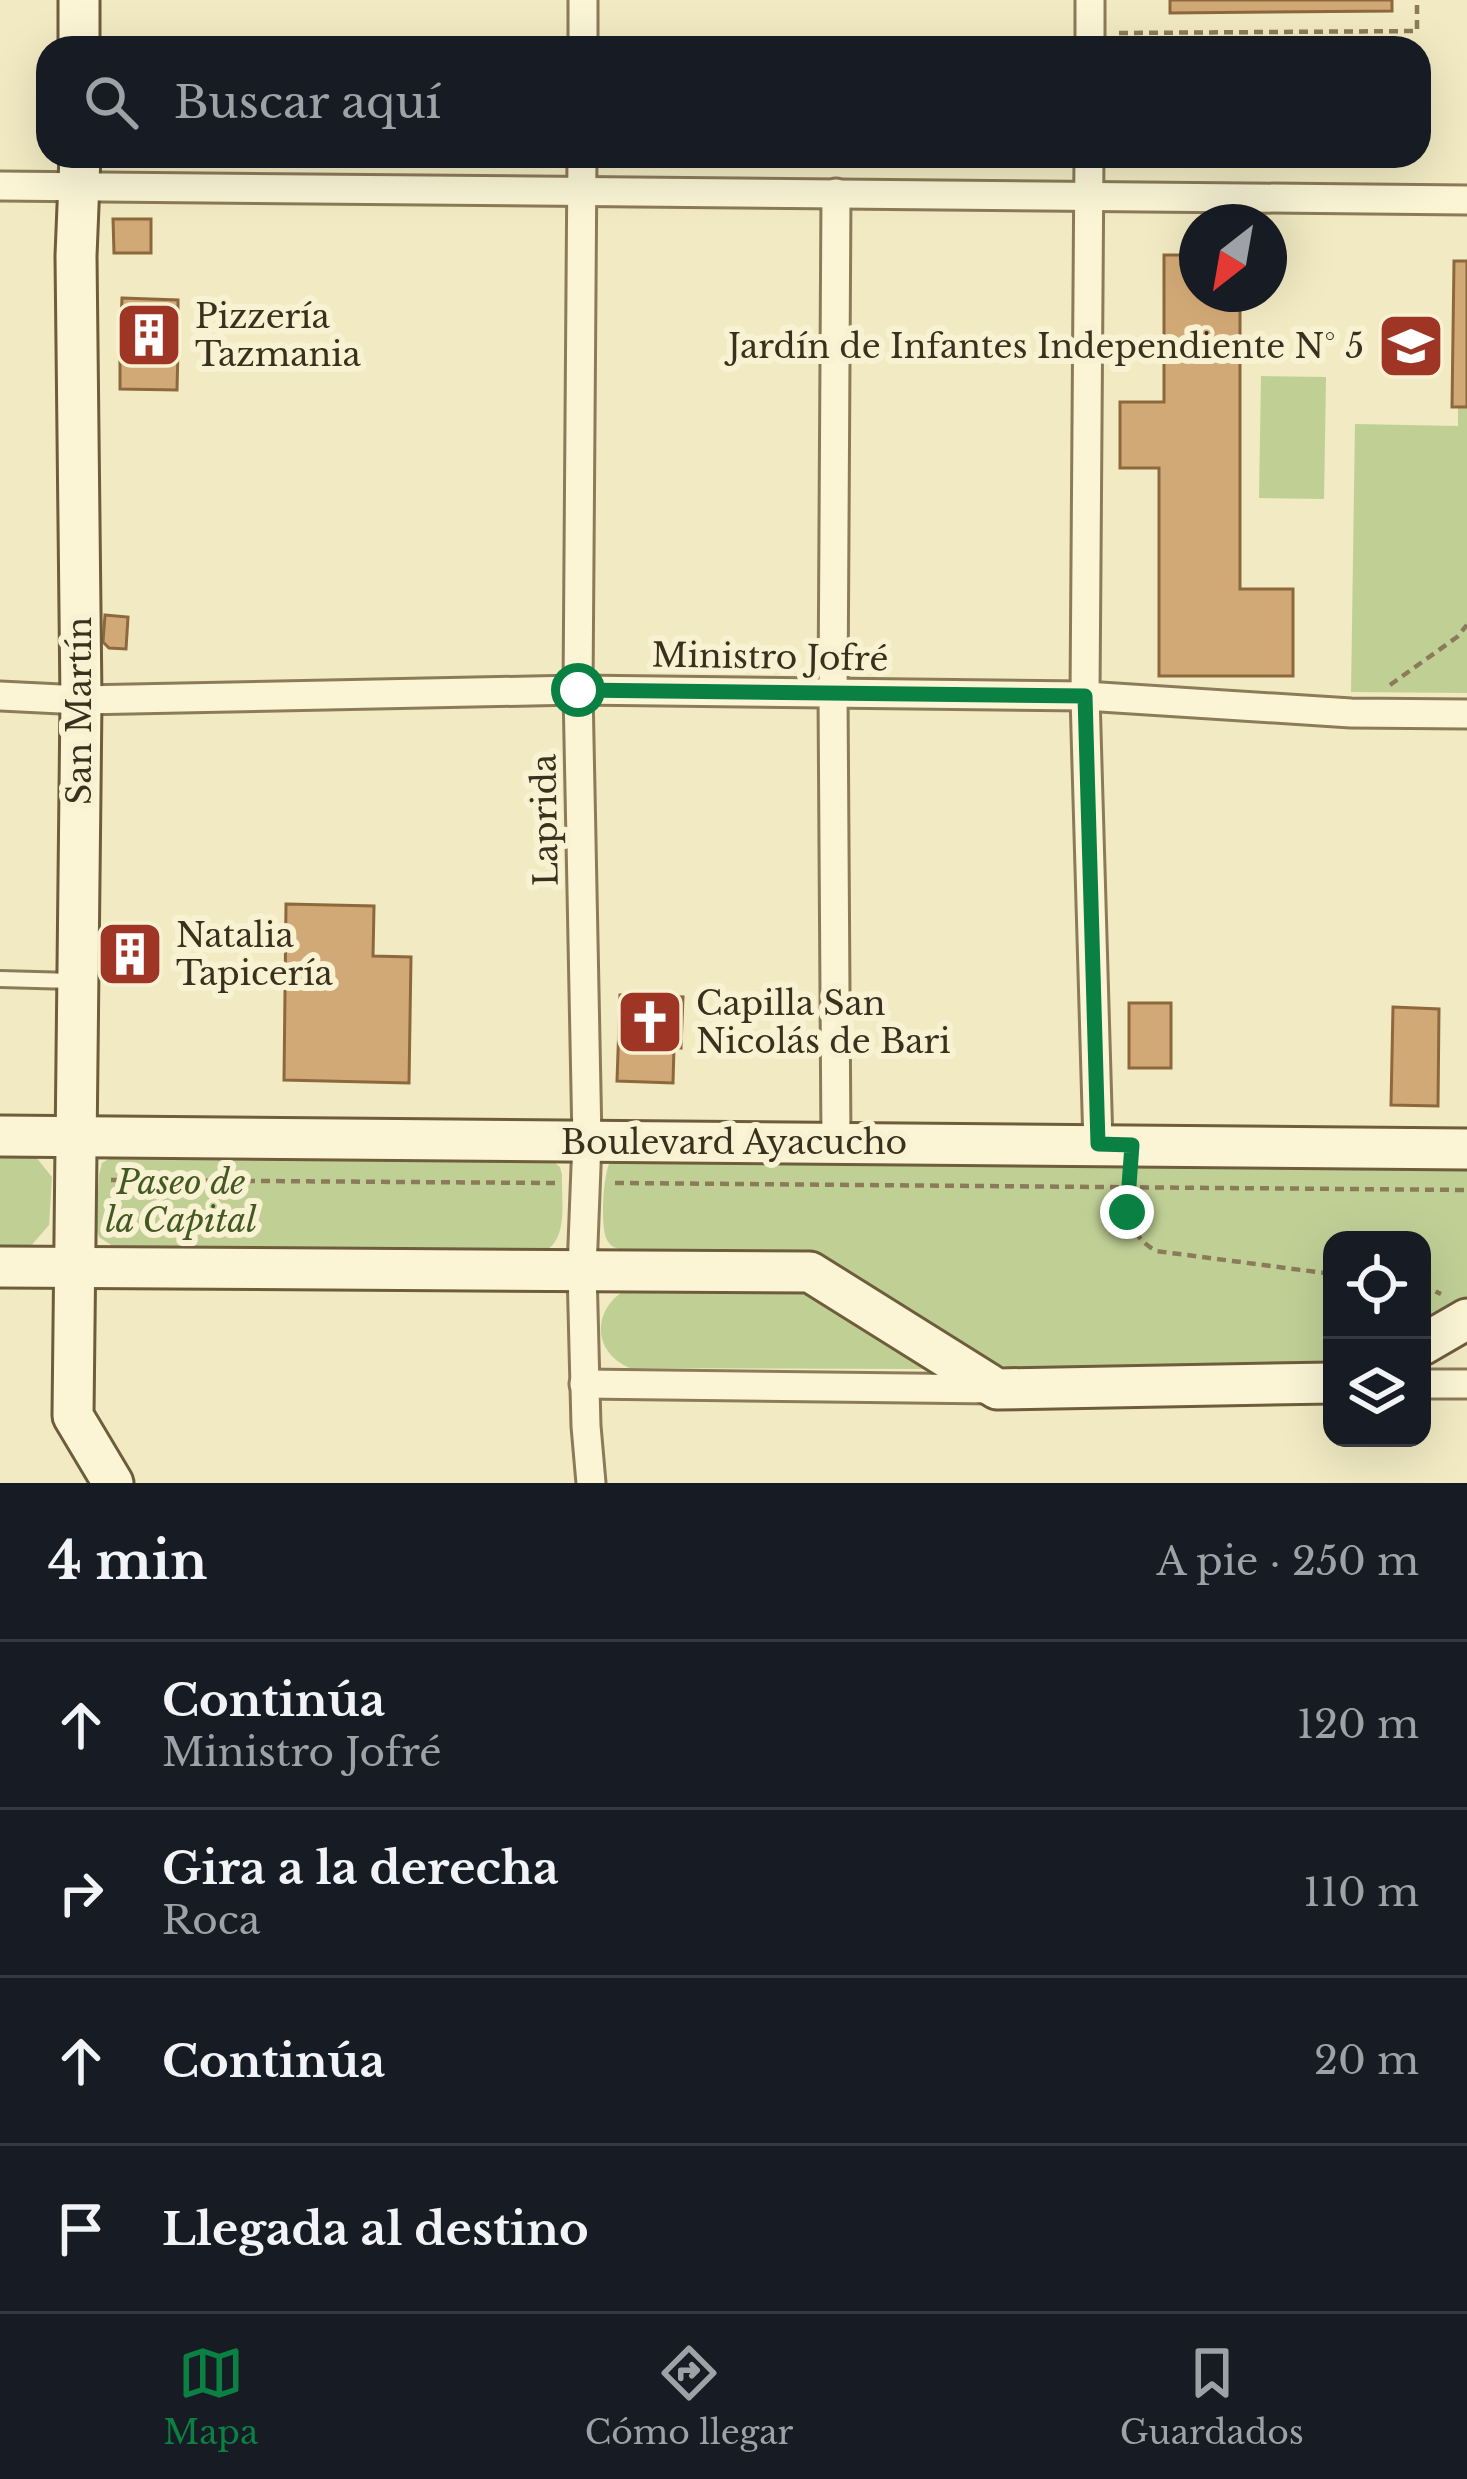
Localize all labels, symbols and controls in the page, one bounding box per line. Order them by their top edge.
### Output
search box [36,36,1431,168]
icon: search [78,69,144,135]
text: Buscar aquí [174,74,441,130]
north arrow [1179,204,1287,312]
place label: Pizzería Tazmania [195,296,361,375]
building icon: Pizzería Tazmania [114,300,184,370]
school or university icon: Jardín de Infantes Independiente N° 5 [1376,311,1446,381]
place label: Jardín de Infantes Independiente N° 5 [724,326,1364,367]
street label: San Martín [59,617,100,805]
street label: Ministro Jofré [651,634,889,680]
route start [551,663,605,717]
street label: Laprida [523,753,567,886]
place label: Natalia Tapicería [176,915,334,994]
building icon: Natalia Tapicería [95,919,165,989]
place label: Capilla San Nicolás de Bari [696,983,951,1062]
church icon: Capilla San Nicolás de Bari [615,987,685,1057]
street label: Boulevard Ayacucho [561,1122,907,1163]
park label: Paseo de la Capital [105,1162,257,1241]
route end [1100,1185,1154,1239]
map controls [1323,1231,1431,1447]
button: locate [1323,1231,1431,1339]
button: layers [1323,1339,1431,1447]
text: 4 min [48,1530,207,1593]
text: A pie · 250 m [1157,1537,1419,1586]
text: Continúa [162,1672,385,1728]
icon: ahead [48,1692,114,1758]
text: 120 m [1297,1700,1419,1749]
text: Ministro Jofré [162,1728,442,1777]
text: Gira a la derecha [162,1840,559,1896]
icon: right [48,1860,114,1926]
text: 110 m [1303,1868,1419,1917]
text: Roca [162,1896,260,1945]
icon: ahead [48,2028,114,2094]
text: Continúa [162,2033,385,2089]
text: 20 m [1314,2036,1419,2085]
icon: arrive [48,2196,114,2262]
text: Llegada al destino [162,2201,589,2257]
tab: Mapa [163,2340,258,2453]
tab: Cómo llegar [585,2340,793,2453]
tab: Guardados [1120,2340,1304,2453]

